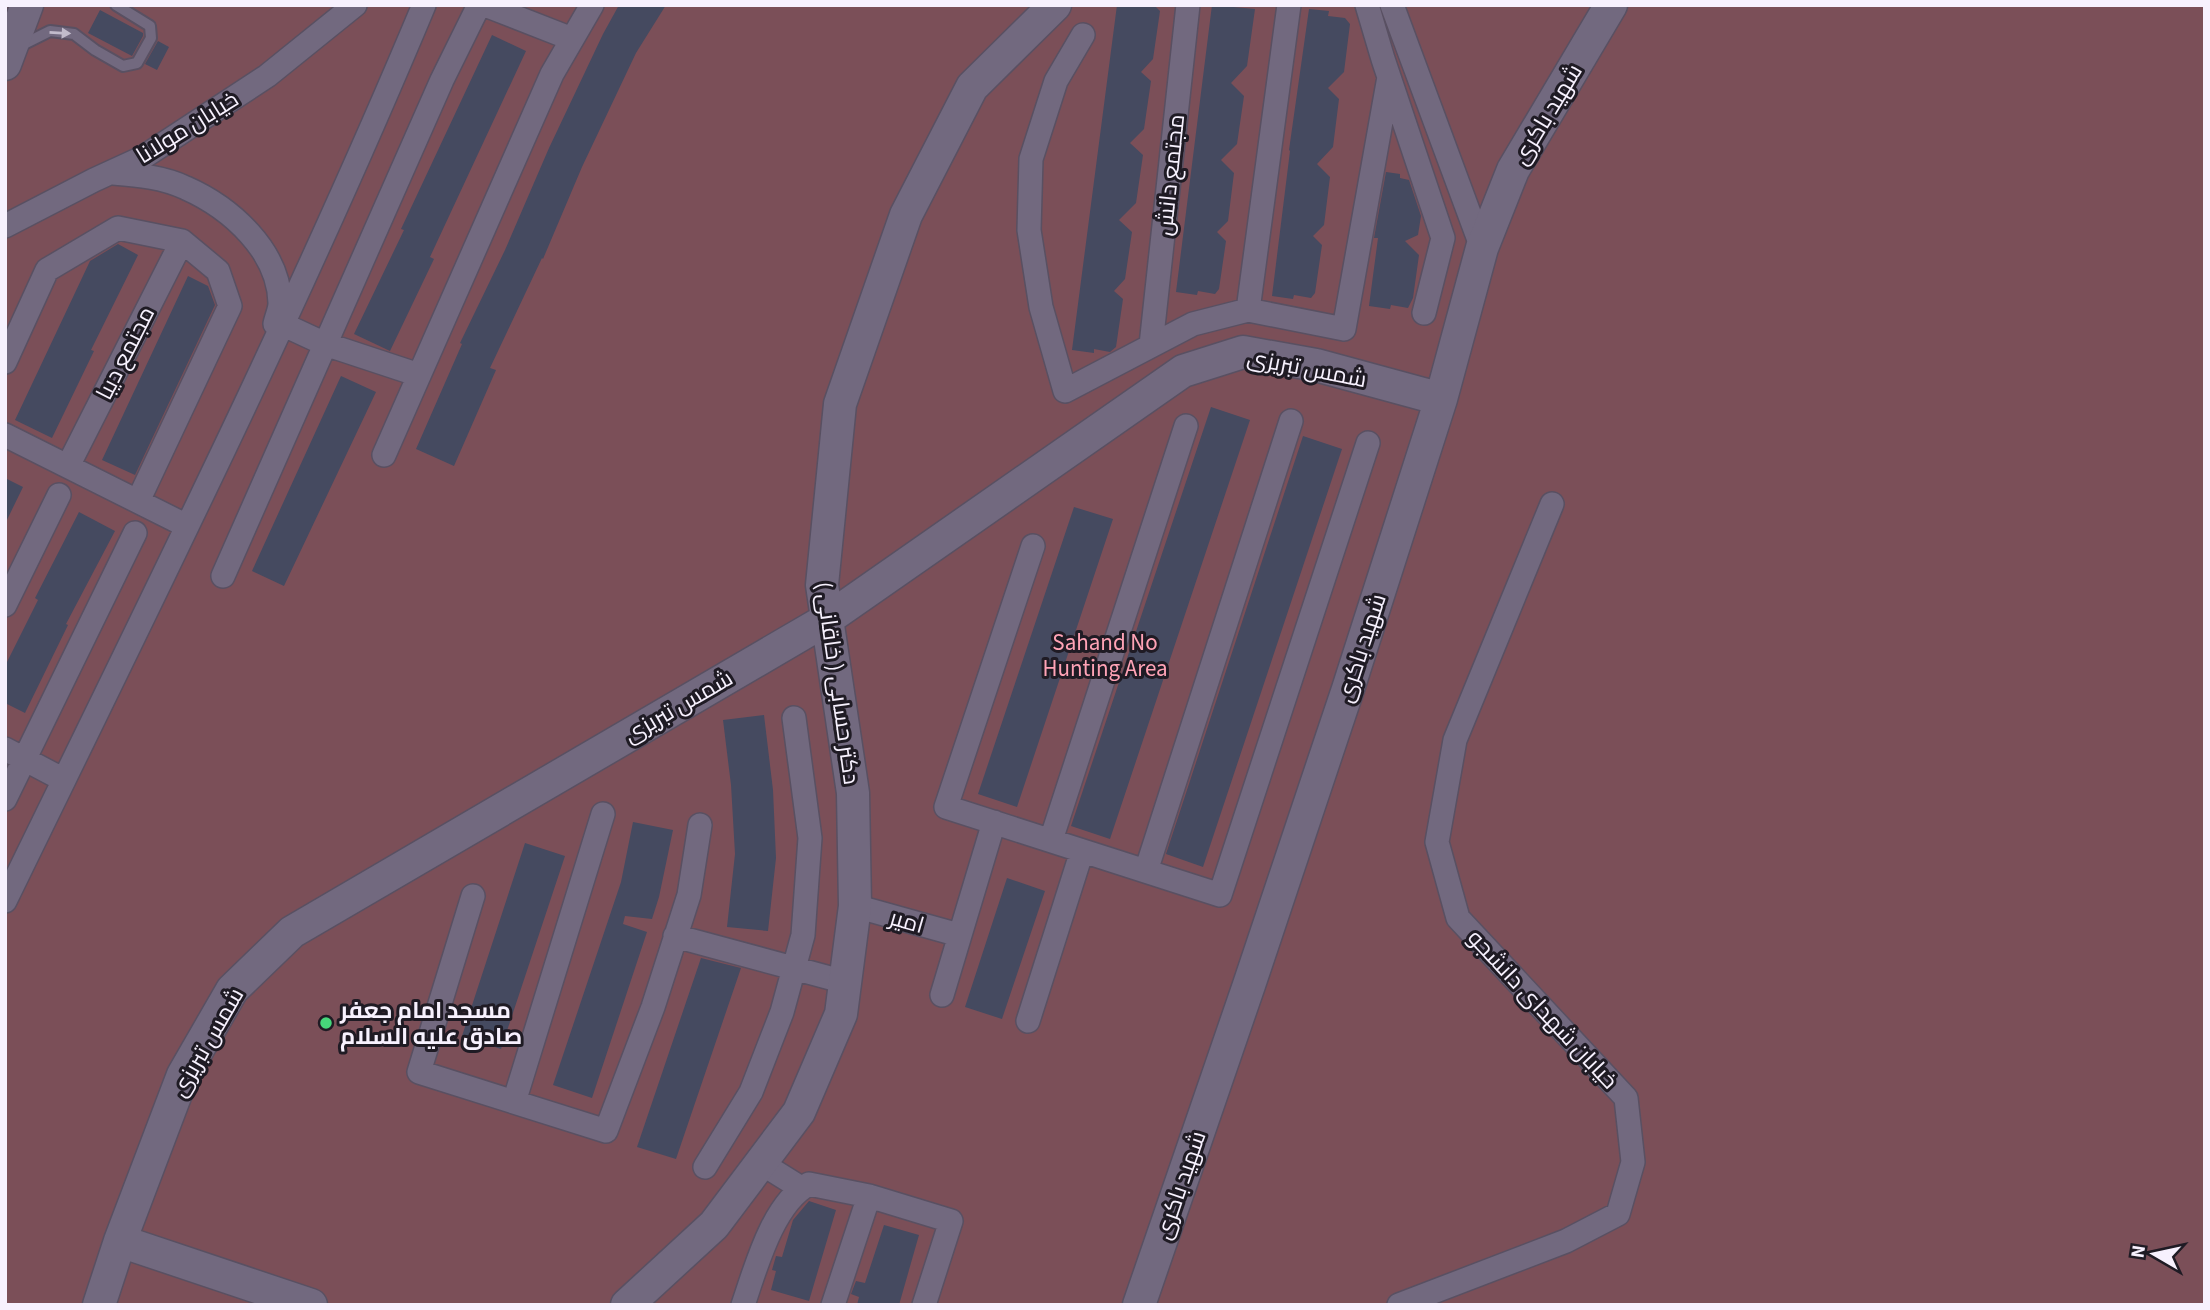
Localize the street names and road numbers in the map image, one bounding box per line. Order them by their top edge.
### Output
street label: شهید باکری [1504,57,1591,171]
street label: خیابان مولانا [130,83,245,172]
street label: مجتمع دانش [1148,113,1193,238]
street label: مجتمع دیبا [88,301,163,406]
street label: شمس تبریزی [1244,341,1370,396]
street label: دکتر حسابی ( خاقانی ) [807,580,868,786]
street label: شهید باکری [1328,589,1395,707]
street label: شمس تبریزی [617,662,739,751]
street label: امیر [884,900,928,942]
street label: خیابان شهدای دانشجو [1460,922,1625,1096]
street label: شمس تبریزی [163,981,252,1103]
street label: شهید باکری [1147,1127,1214,1244]

